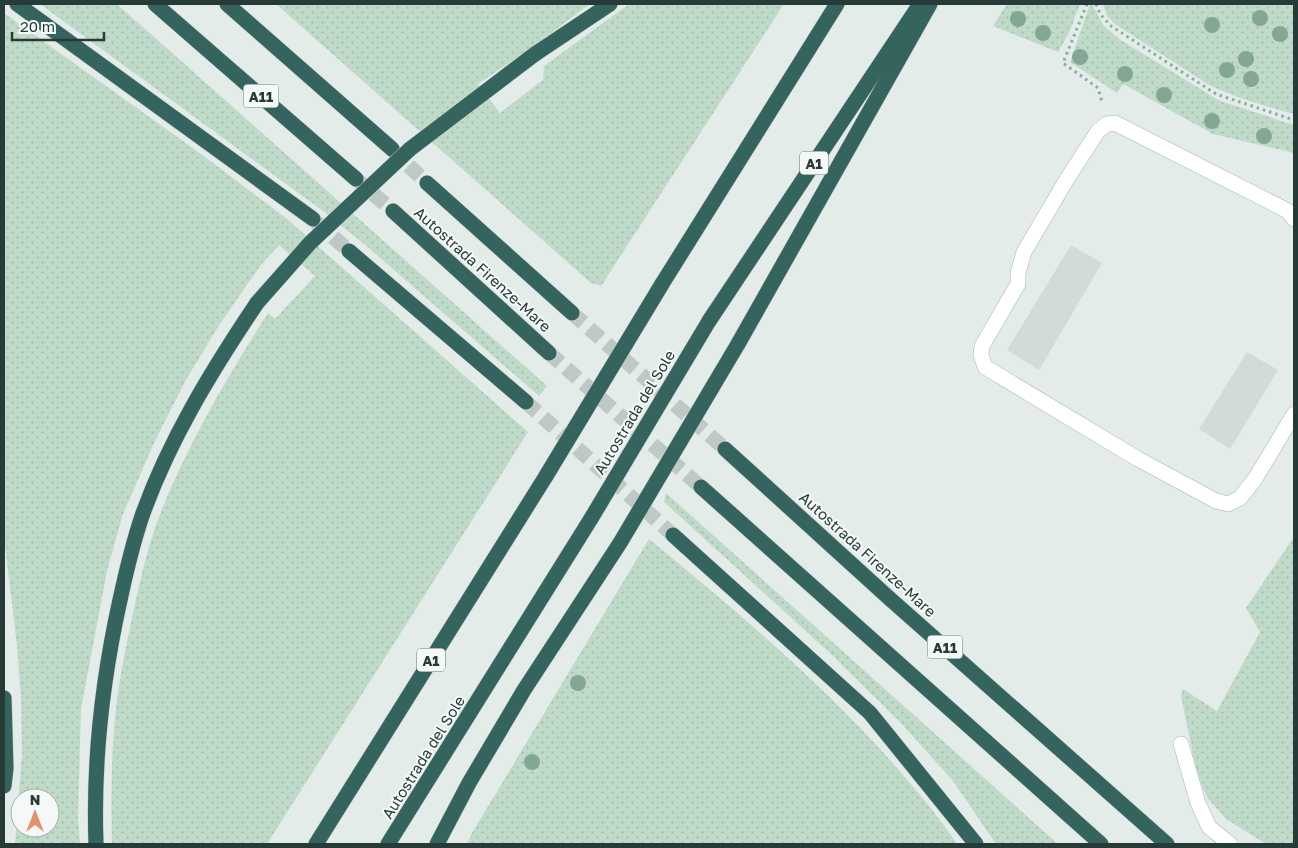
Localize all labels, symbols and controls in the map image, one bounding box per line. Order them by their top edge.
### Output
scale bar [12,10,105,42]
text: 20 m [20,17,55,35]
road number: A11 [244,84,278,108]
road number: A1 [800,152,828,174]
street label: Autostrada Firenze-Mare [411,203,555,335]
street label: Autostrada del Sole [590,346,678,477]
street label: Autostrada Firenze-Mare [796,488,940,620]
road number: A11 [928,636,962,659]
road number: A1 [417,648,445,672]
street label: Autostrada del Sole [378,692,468,822]
north arrow [10,788,60,838]
text: N [30,791,40,808]

